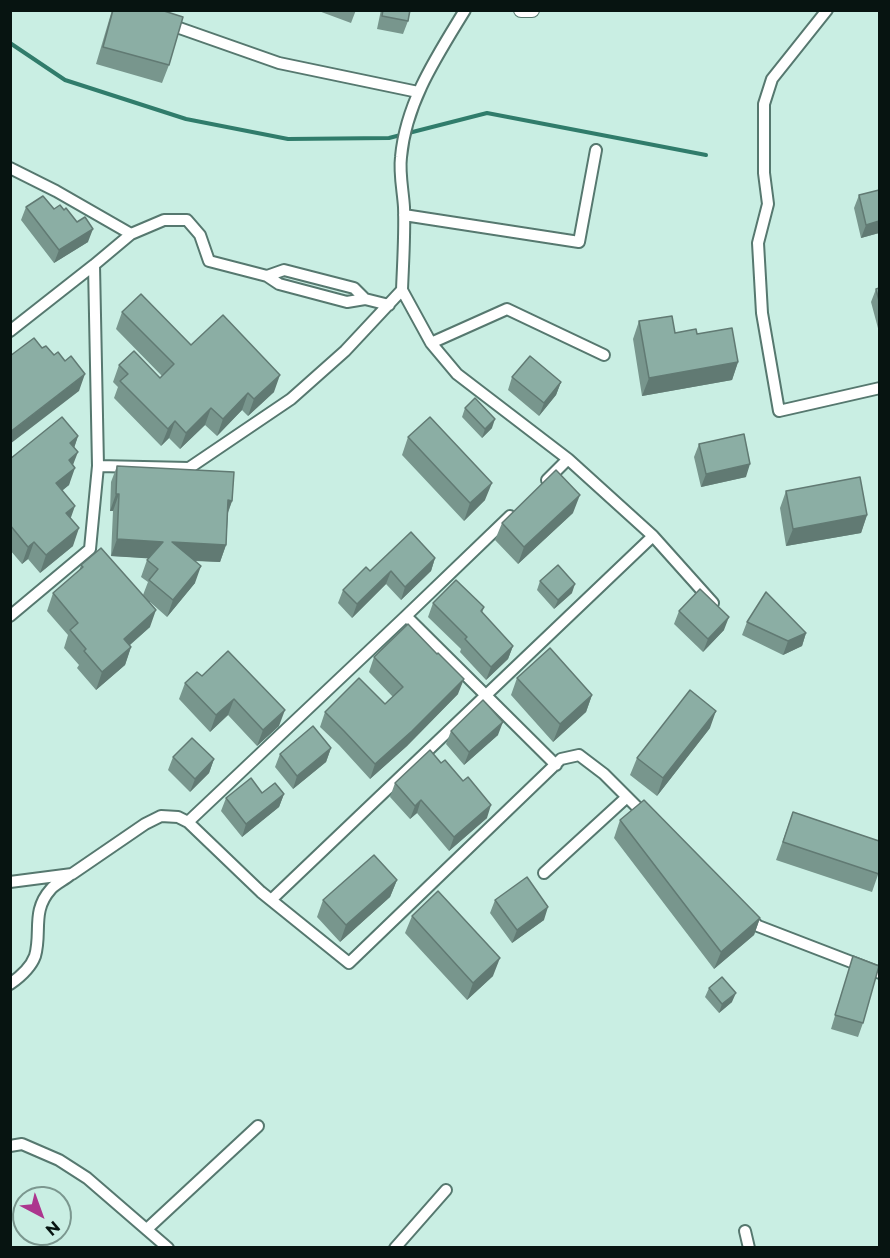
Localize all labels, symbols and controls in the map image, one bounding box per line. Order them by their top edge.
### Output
north arrow [12,1186,72,1246]
text: N [42,1217,64,1240]

